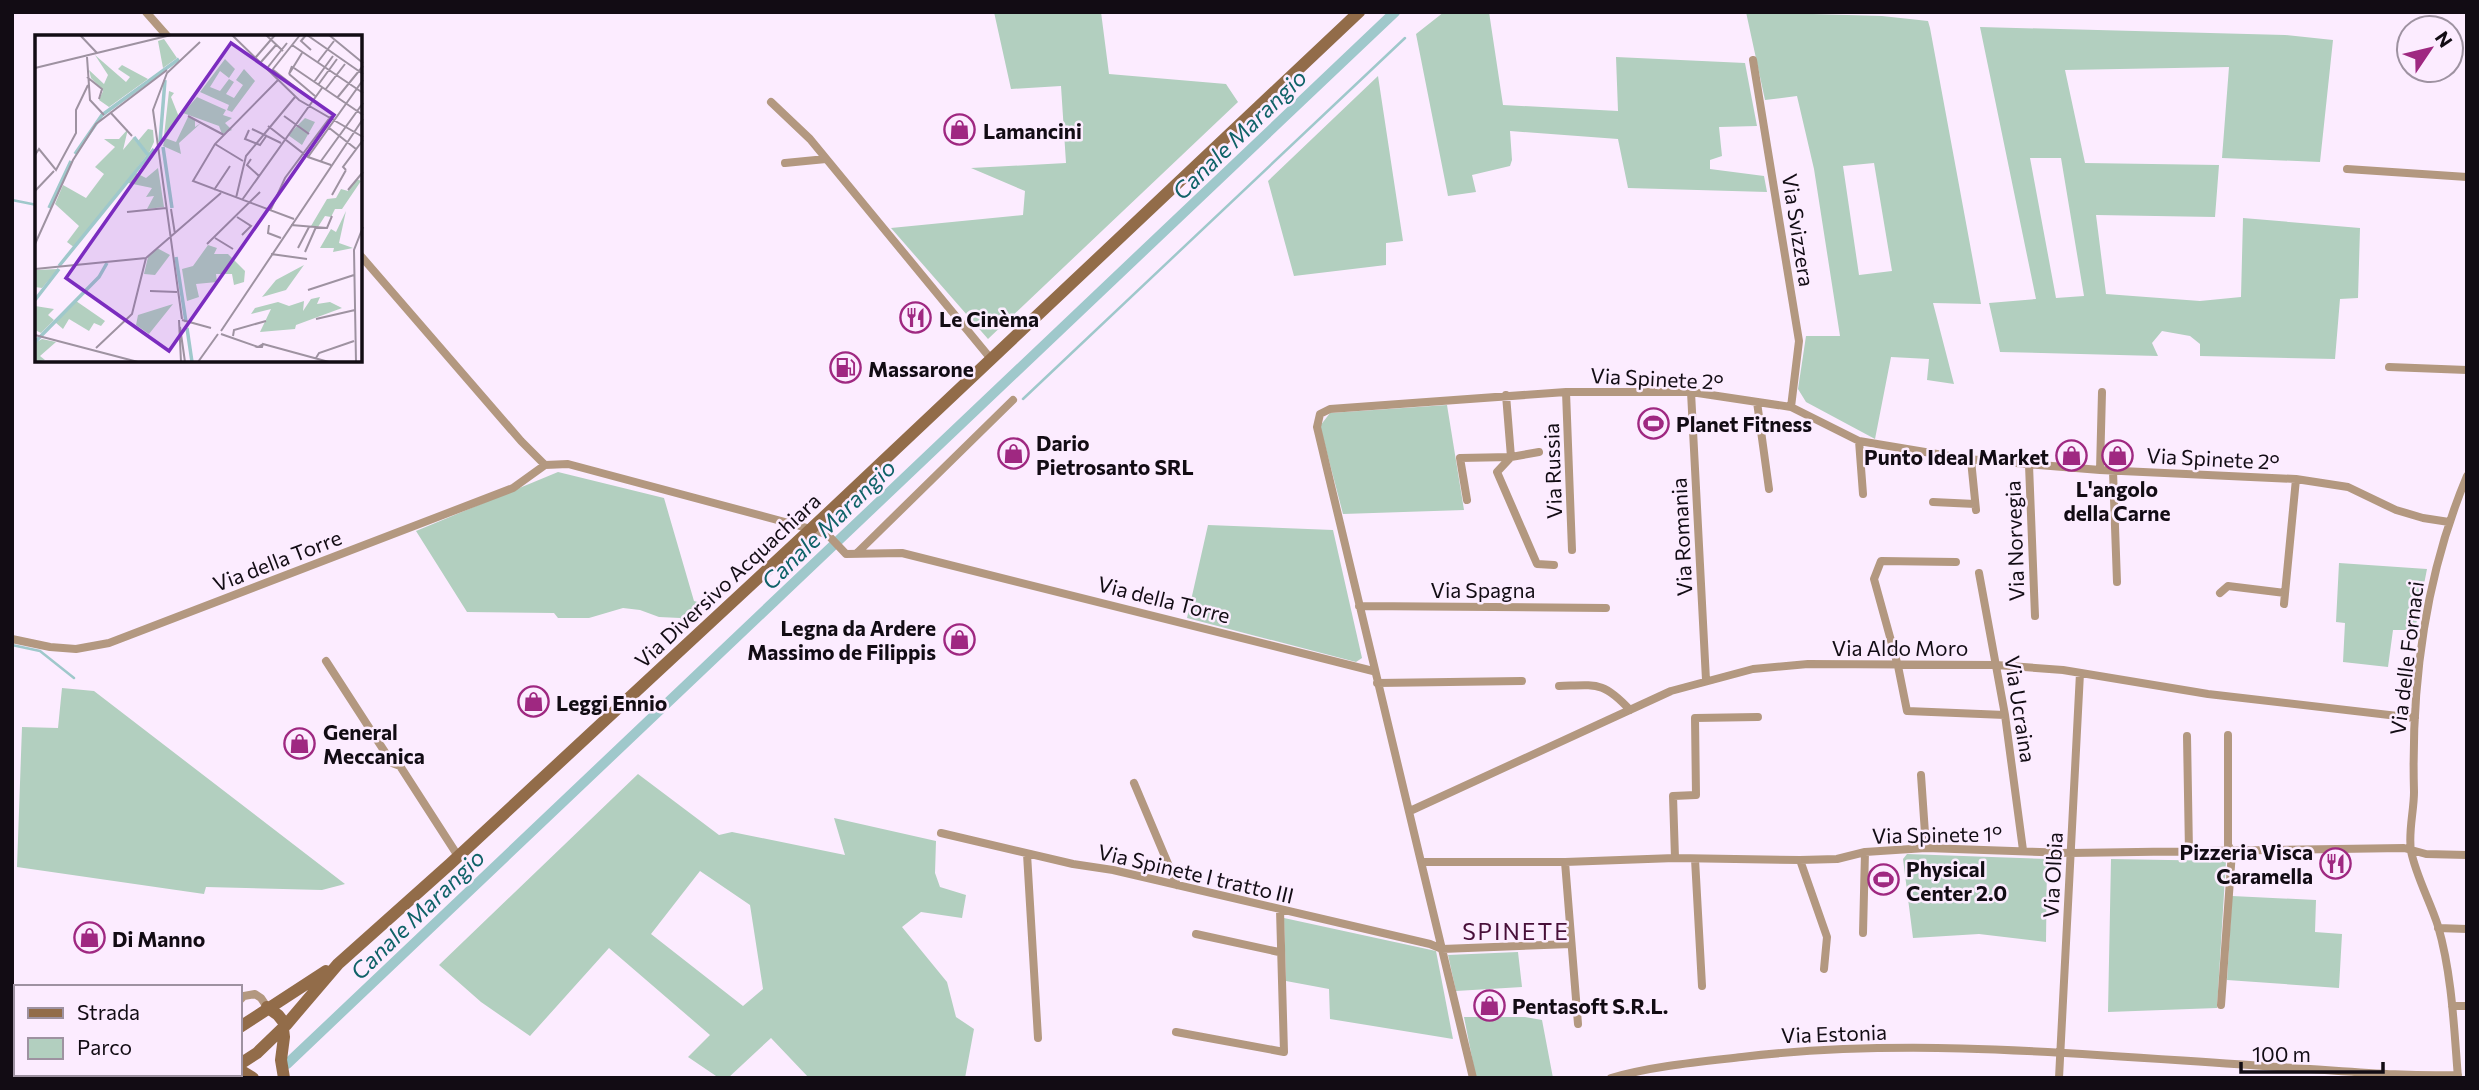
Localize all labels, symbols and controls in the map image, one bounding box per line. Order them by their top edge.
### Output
north arrow [2395,14,2465,84]
text: N [2431,27,2458,51]
inset map [35,35,362,362]
water label: Canale Marangio [1166,63,1312,205]
shop icon: Lamancini [943,113,977,147]
place label: Lamancini [983,118,1082,143]
street label: Via Svizzera [1778,172,1820,288]
restaurant icon: Le Cinèma [899,301,933,335]
place label: Le Cinèma [939,306,1039,331]
fuel station icon: Massarone [828,351,862,385]
place label: Massarone [868,356,974,381]
street label: Via Spinete 2° [1590,362,1724,394]
sports icon: Planet Fitness [1636,406,1670,440]
place label: Planet Fitness [1676,411,1812,436]
street label: Via Russia [1538,423,1566,519]
place label: Dario Pietrosanto SRL [1036,430,1194,479]
shop icon: Dario Pietrosanto SRL [996,437,1030,471]
shop icon: Punto Ideal Market [2055,439,2089,473]
shop icon: L'angolo della Carne [2100,439,2134,473]
street label: Via Spinete 2° [2146,442,2280,474]
place label: Punto Ideal Market [1864,444,2049,469]
water label: Canale Marangio [755,453,901,595]
place label: L'angolo della Carne [2063,476,2171,525]
street label: Via Romania [1665,477,1697,597]
street label: Via Norvegia [1999,480,2029,602]
street label: Via Diversivo Acquachiara [629,487,825,673]
street label: Via della Torre [209,524,345,596]
street label: Via della Torre [1095,570,1233,628]
street label: Via Spagna [1431,577,1535,602]
street label: Via delle Fornaci [2384,579,2428,737]
place label: Legna da Ardere Massimo de Filippis [747,615,936,664]
shop icon: Legna da Ardere Massimo de Filippis [942,622,976,656]
street label: Via Aldo Moro [1832,635,1968,660]
street label: Via Ucraina [2000,654,2042,764]
shop icon: Leggi Ennio [516,685,550,719]
place label: Leggi Ennio [556,690,667,715]
place label: General Meccanica [323,719,425,768]
shop icon: General Meccanica [283,726,317,760]
street label: Via Spinete 1° [1872,820,2002,848]
street label: Via Olbia [2037,831,2067,919]
street label: Via Spinete I tratto III [1096,838,1296,908]
place label: Pizzeria Visca Caramella [2180,839,2313,888]
water label: Canale Marangio [344,843,490,985]
restaurant icon: Pizzeria Visca Caramella [2319,846,2353,880]
place label: Physical Center 2.0 [1906,856,2007,905]
sports icon: Physical Center 2.0 [1866,863,1900,897]
district label: SPINETE [1462,917,1570,945]
shop icon: Di Manno [72,921,106,955]
place label: Di Manno [112,926,205,951]
legend [14,985,242,1076]
shop icon: Pentasoft S.R.L. [1472,988,1506,1022]
place label: Pentasoft S.R.L. [1512,993,1668,1018]
text: Strada [77,999,140,1024]
street label: Via Estonia [1781,1019,1887,1047]
scale bar [2241,1030,2383,1074]
text: Parco [77,1034,132,1059]
text: 100 m [2252,1041,2311,1066]

